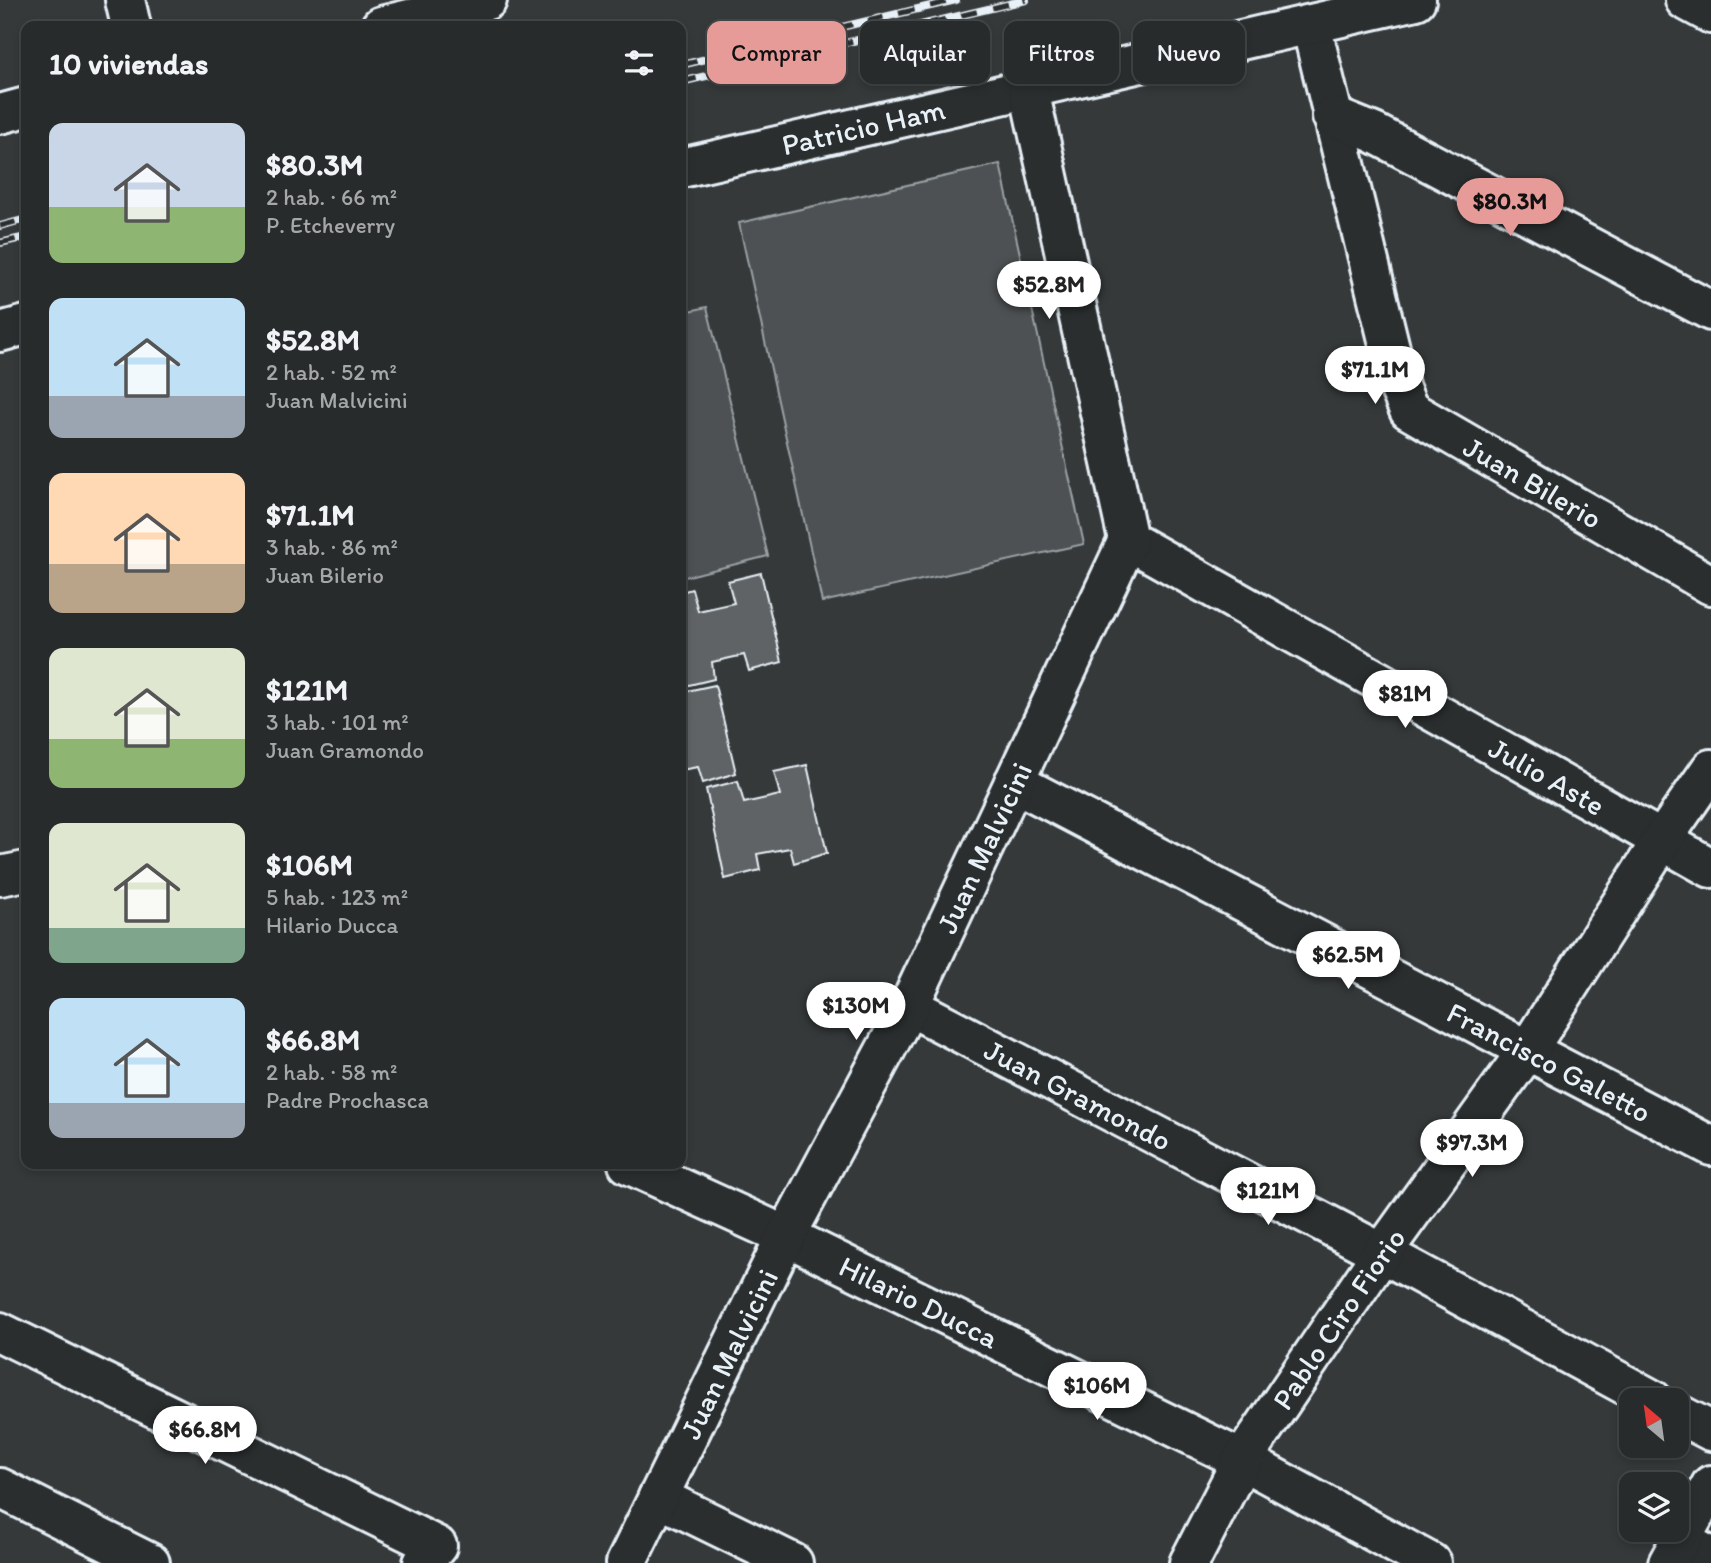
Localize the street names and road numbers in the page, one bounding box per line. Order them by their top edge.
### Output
street label: Patricio Ham [778,90,949,163]
street label: Juan Bilerio [1457,427,1609,536]
street label: Julio Aste [1483,728,1612,823]
street label: Juan Malvicini [927,756,1040,939]
street label: Francisco Galetto [1441,993,1658,1130]
street label: Juan Gramondo [978,1030,1178,1158]
street label: Pablo Ciro Fiorio [1263,1220,1413,1416]
street label: Hilario Ducca [833,1247,1005,1356]
street label: Juan Malvicini [671,1263,786,1445]

